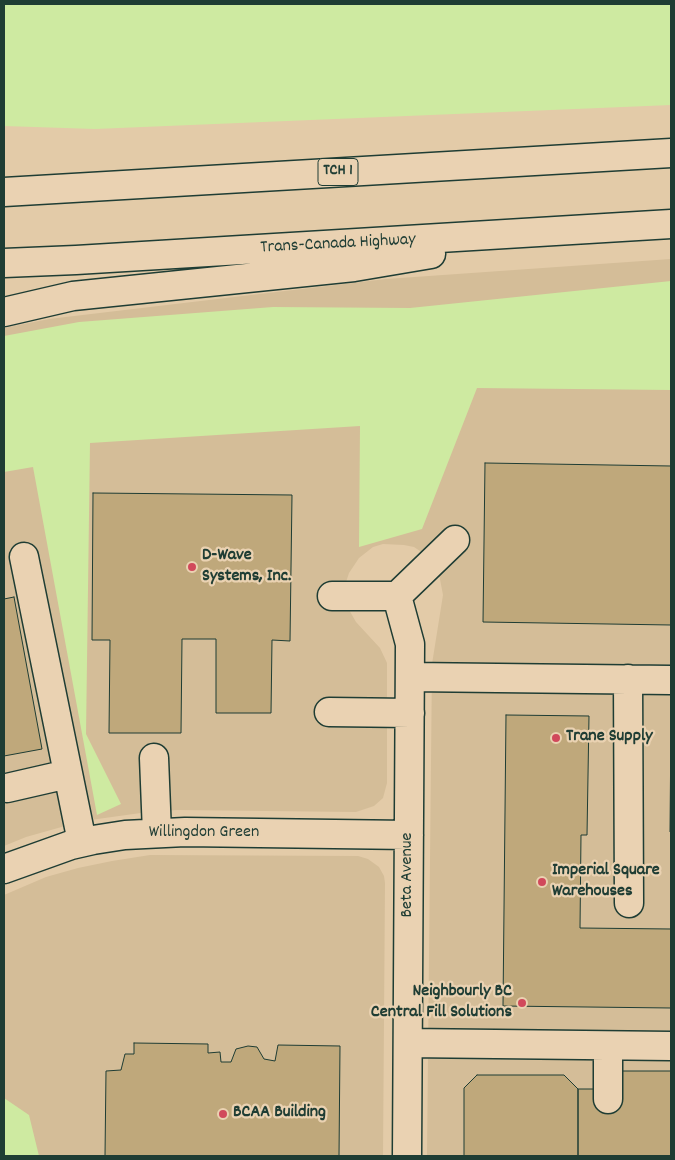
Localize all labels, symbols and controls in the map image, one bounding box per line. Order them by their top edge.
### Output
road number: TCH 1 [318,158,358,186]
street label: Trans-Canada Highway [260,230,416,260]
place label: D-Wave Systems, Inc. [202,546,291,588]
marker: D-Wave Systems, Inc. [186,561,198,573]
place label: Trane Supply [566,727,653,749]
marker: Trane Supply [550,732,562,744]
street label: Willingdon Green [149,823,259,845]
street label: Beta Avenue [398,833,420,917]
place label: Imperial Square Warehouses [552,861,660,904]
marker: Imperial Square Warehouses [536,876,548,888]
place label: Neighbourly BC Central Fill Solutions [371,982,512,1024]
marker: Neighbourly BC Central Fill Solutions [516,997,528,1009]
place label: BCAA Building [233,1103,326,1125]
marker: BCAA Building [217,1108,229,1120]

